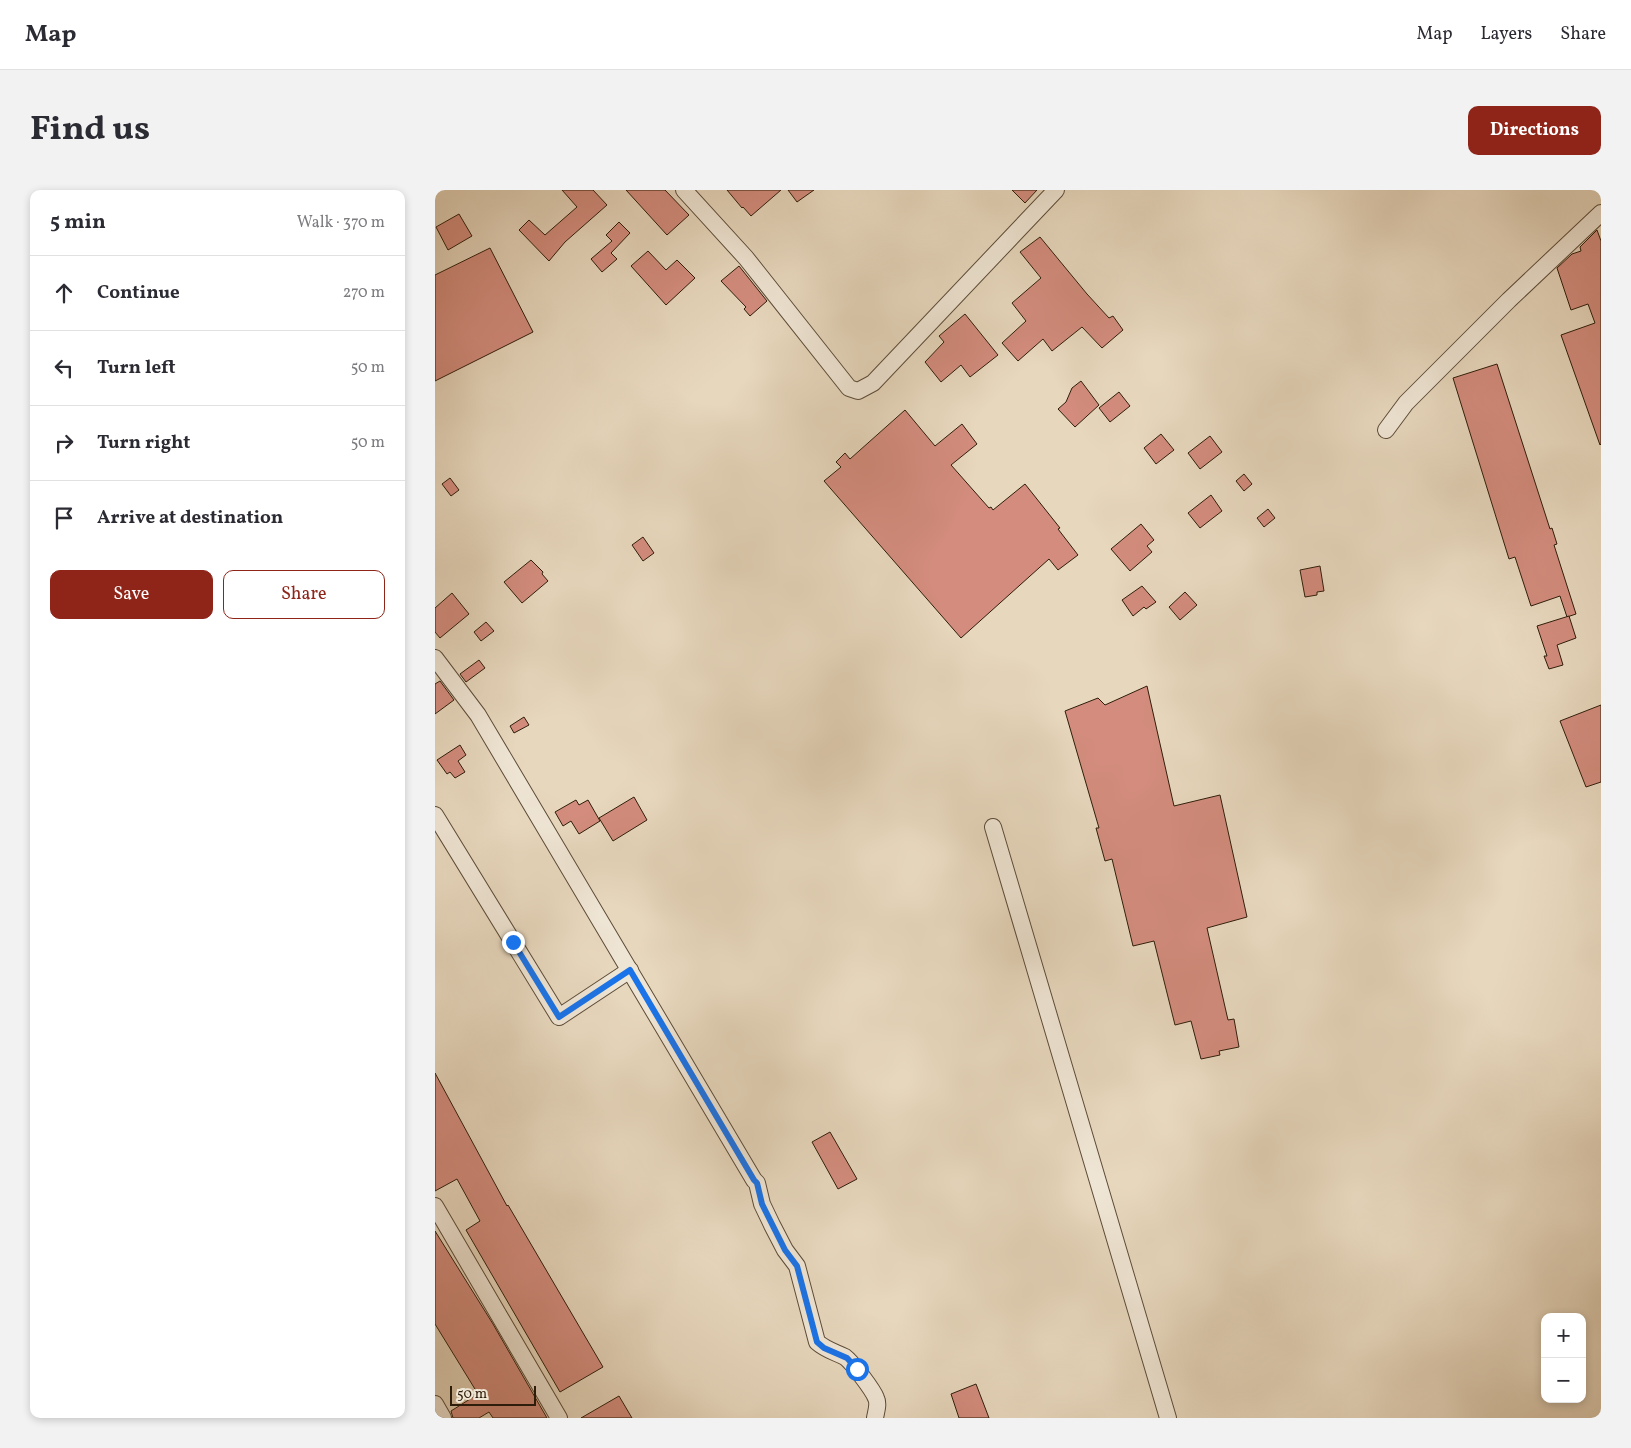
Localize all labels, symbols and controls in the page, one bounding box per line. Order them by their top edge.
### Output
text: Map [25,18,76,52]
text: Map [1416,22,1452,47]
text: Layers [1480,22,1532,47]
text: Share [1560,22,1606,47]
text: Find us [30,106,150,154]
button: Directions [1468,106,1601,155]
text: 5 min [50,208,106,237]
text: Walk · 370 m [297,212,385,234]
icon: ahead [50,279,78,307]
text: Continue [97,280,180,306]
text: 270 m [343,282,385,304]
icon: left [50,354,78,382]
text: Turn left [97,355,176,381]
text: 50 m [351,357,385,379]
icon: right [50,429,78,457]
text: Turn right [97,430,190,456]
text: 50 m [351,432,385,454]
icon: arrive [50,504,78,532]
text: Arrive at destination [97,505,283,531]
button: Save [50,570,213,619]
button: Share [223,570,385,619]
route end [502,931,525,954]
map controls [1541,1313,1586,1403]
button: + [1541,1313,1586,1358]
route start [846,1358,869,1381]
button: − [1541,1358,1586,1403]
scale bar [450,1383,536,1406]
text: 50 m [457,1385,487,1404]

